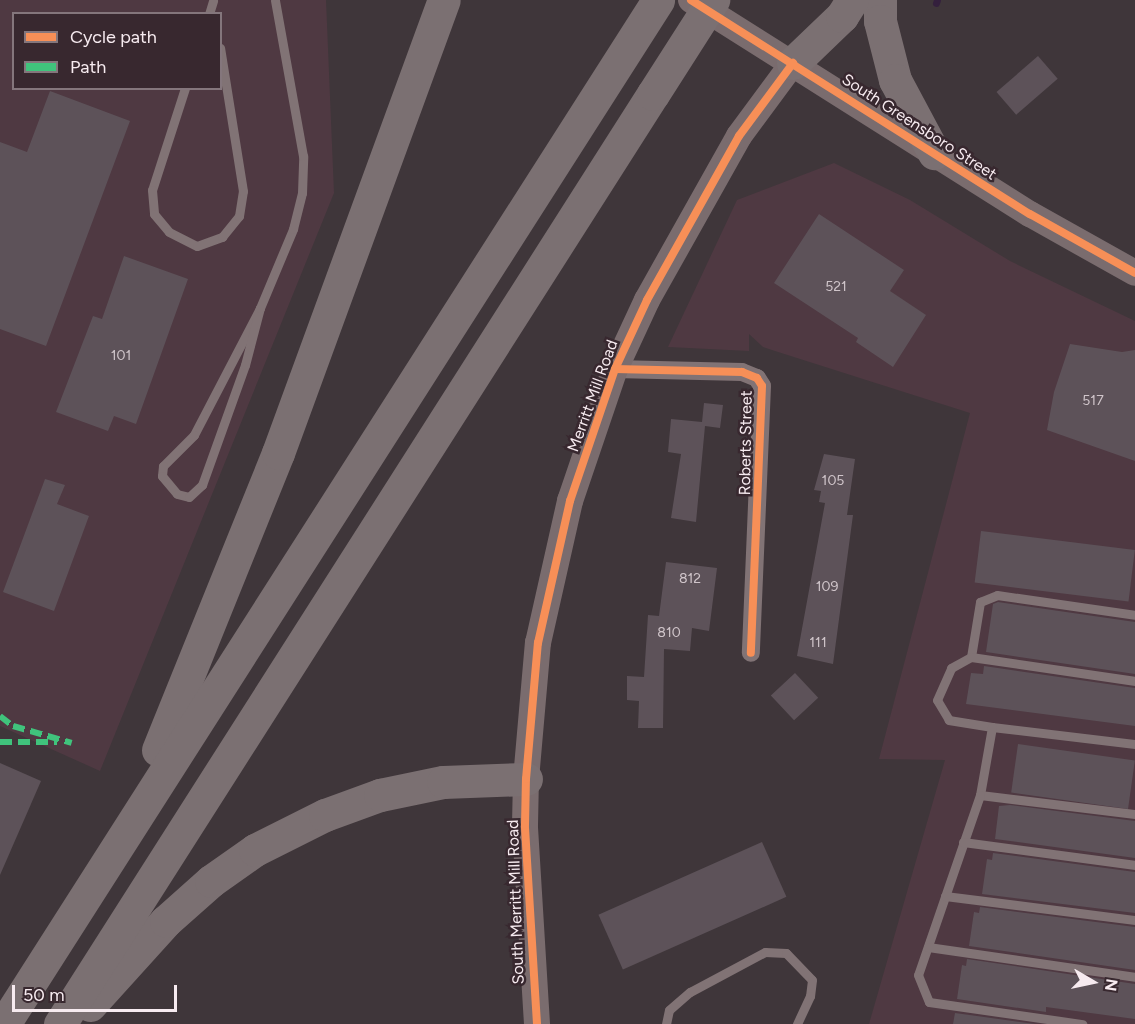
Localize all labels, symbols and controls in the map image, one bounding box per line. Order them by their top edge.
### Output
legend [12,12,222,90]
text: Cycle path [70,26,157,48]
text: Path [70,56,106,78]
street label: South Greensboro Street [838,70,1000,184]
house number: 521 [825,279,847,295]
street label: Merritt Mill Road [564,337,622,455]
house number: 101 [111,348,131,364]
street label: Roberts Street [735,390,757,496]
house number: 517 [1082,393,1104,409]
house number: 105 [822,473,844,489]
house number: 812 [679,571,701,587]
house number: 109 [816,579,838,595]
house number: 810 [657,625,681,641]
house number: 111 [809,635,827,651]
street label: South Merritt Mill Road [504,819,528,985]
north arrow [1063,952,1123,1012]
scale bar [15,973,180,1011]
text: N [1101,977,1122,992]
text: 50 m [23,984,65,1006]

